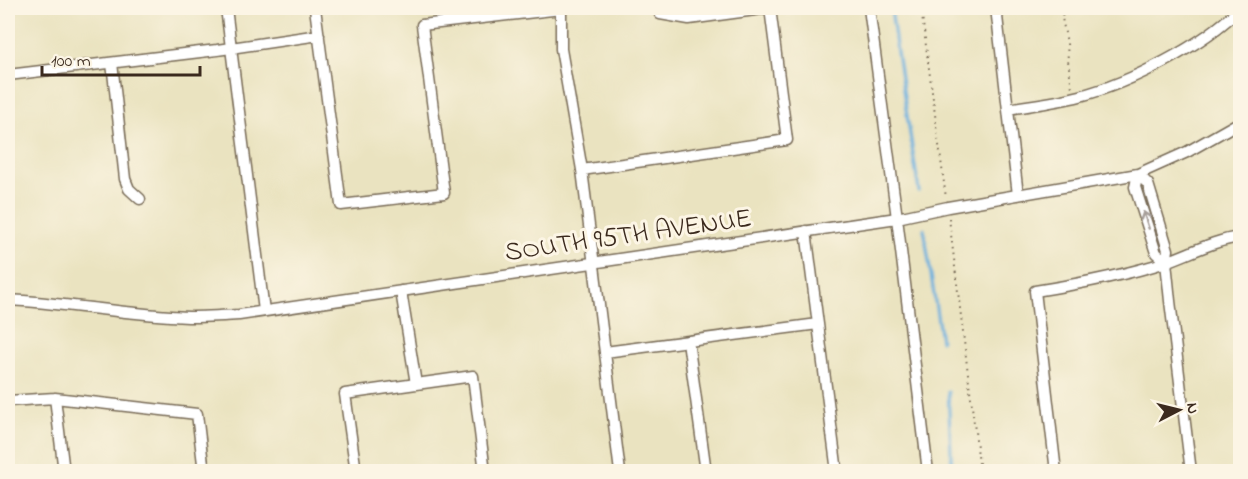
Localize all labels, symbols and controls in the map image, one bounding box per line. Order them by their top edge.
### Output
scale bar [42,39,200,77]
text: 100 m [51,49,91,75]
street label: SOUTH 95TH AVENUE [502,200,754,273]
one-way arrow [1139,211,1150,230]
north arrow [1149,380,1209,440]
text: N [1179,402,1204,415]

